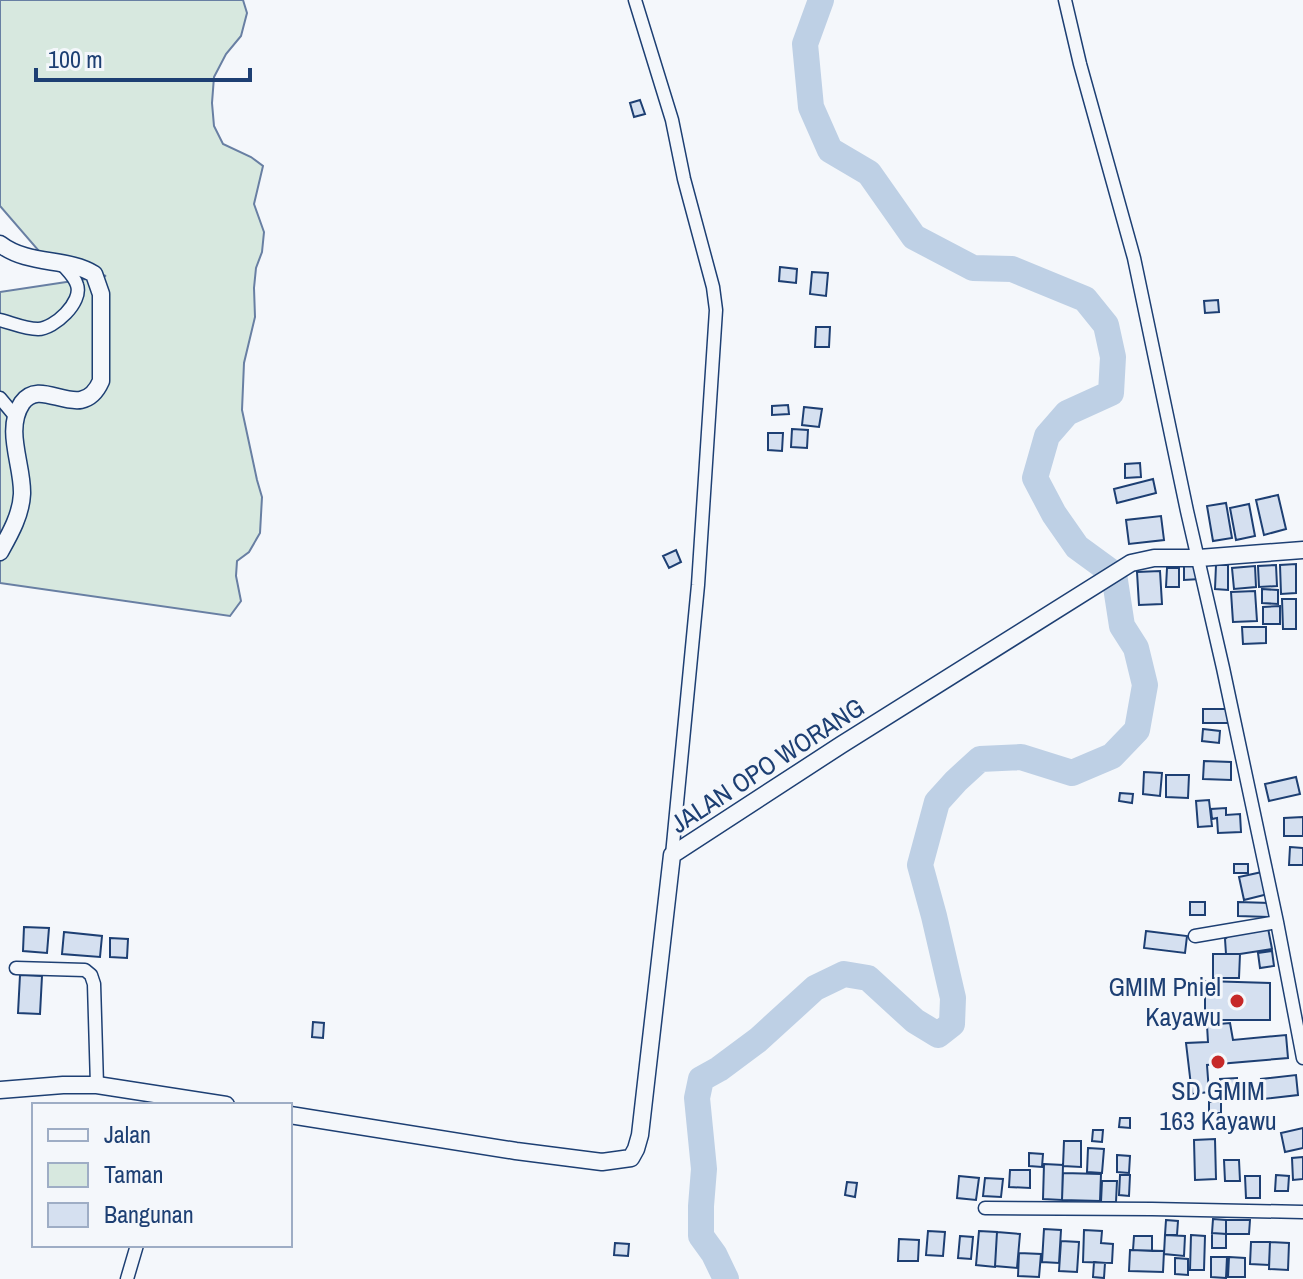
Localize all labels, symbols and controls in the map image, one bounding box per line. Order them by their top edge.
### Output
scale bar [36,32,250,82]
text: 100 m [48,43,103,75]
street label: JALAN OPO WORANG [664,689,870,841]
place label: GMIM Pniel Kayawu [1108,969,1221,1034]
marker: GMIM Pniel Kayawu [1228,992,1246,1010]
marker: SD GMIM 163 Kayawu [1209,1053,1227,1071]
place label: SD GMIM 163 Kayawu [1159,1073,1277,1138]
legend [32,1103,292,1247]
text: Jalan [104,1118,151,1150]
text: Taman [104,1158,163,1190]
text: Bangunan [104,1198,194,1230]

